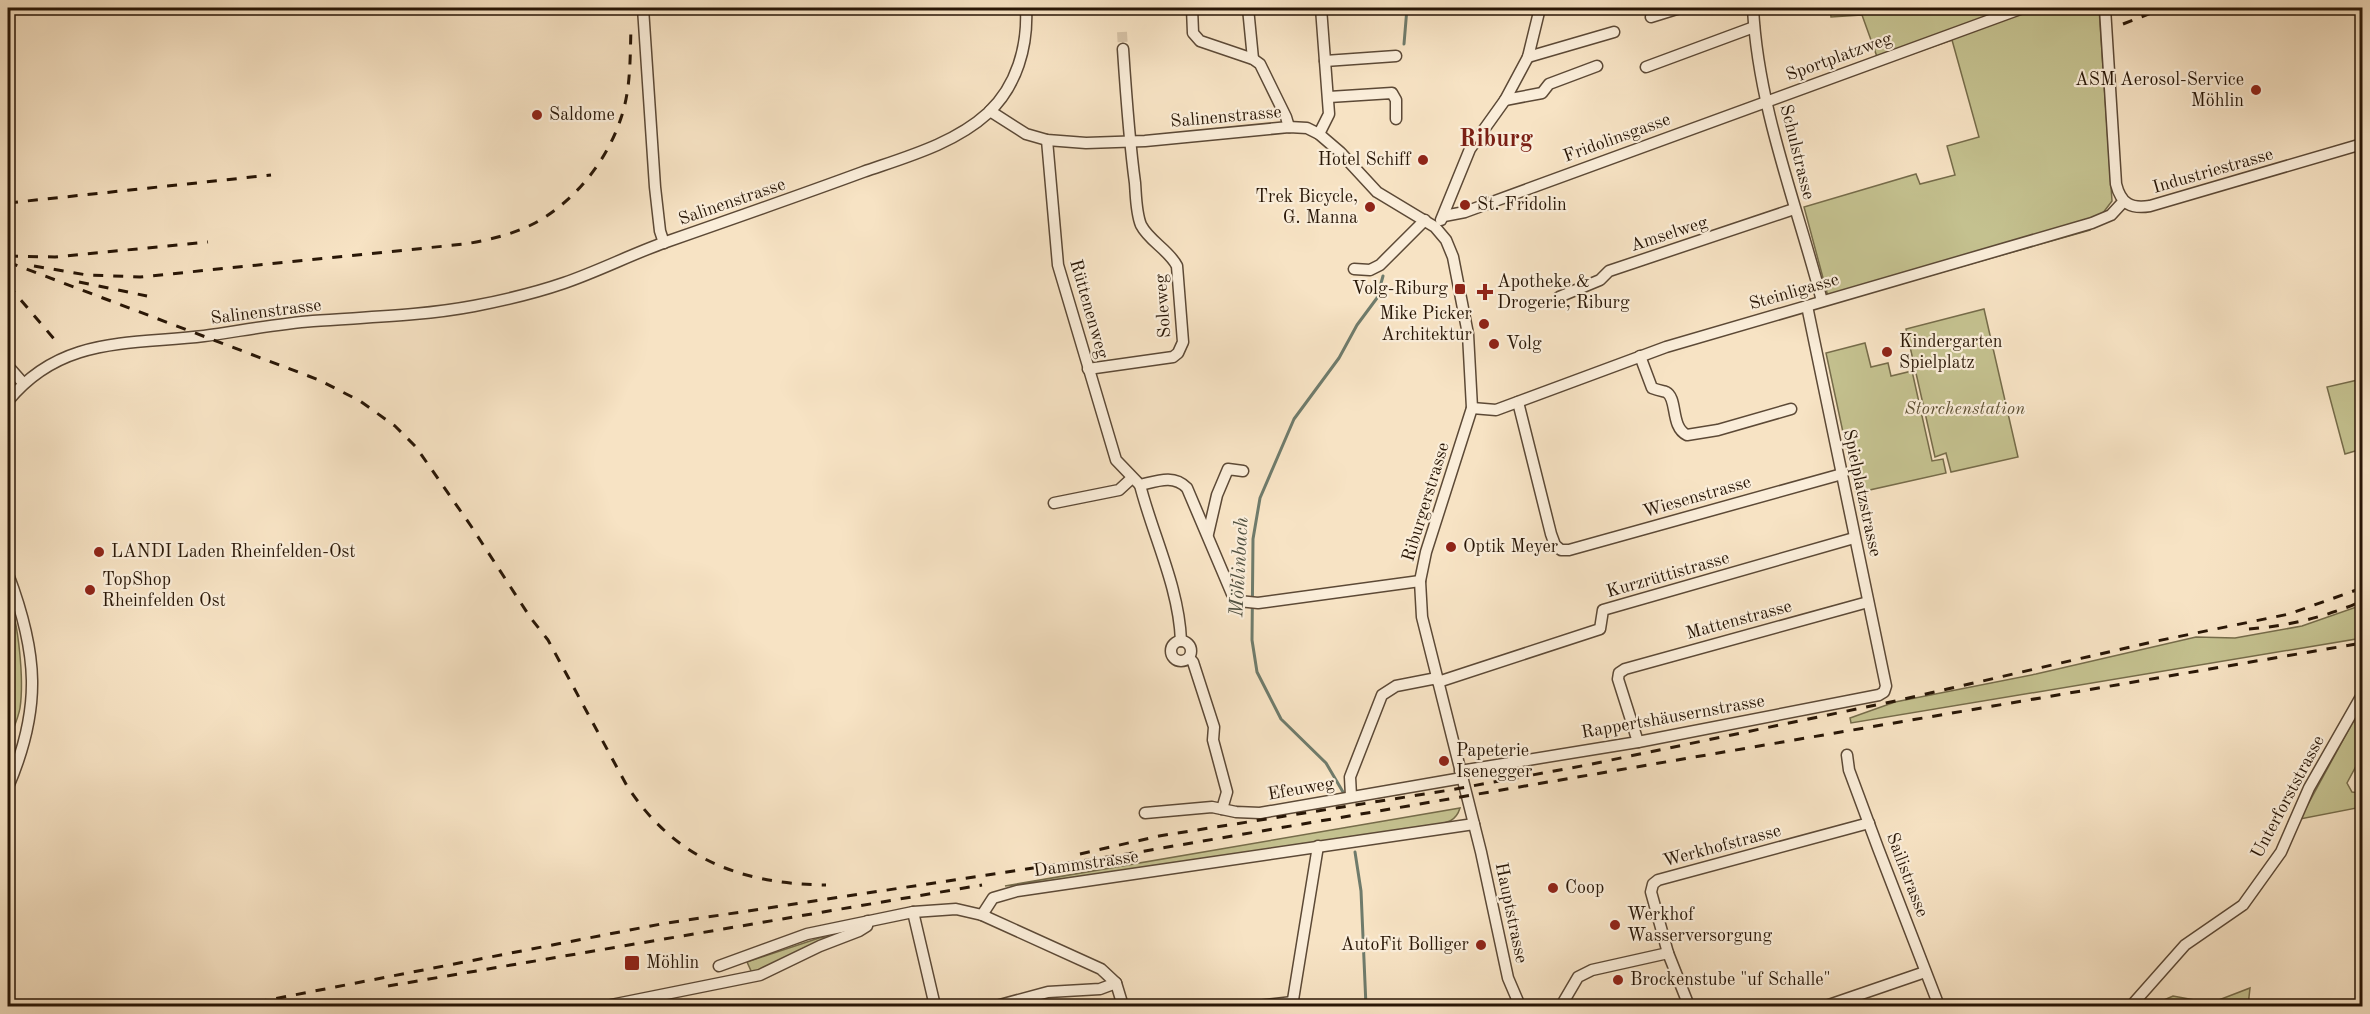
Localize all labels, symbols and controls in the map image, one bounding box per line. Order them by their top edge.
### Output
street label: Sportplatzweg [1784,29,1895,85]
place label: ASM Aerosol-Service Möhlin [2075,71,2244,110]
marker: ASM Aerosol-Service Möhlin [2249,83,2263,97]
street label: Schulstrasse [1776,102,1818,202]
street label: Salinenstrasse [1170,103,1282,131]
place label: Saldome [549,106,615,124]
marker: Saldome [530,108,544,122]
street label: Fridolinsgasse [1561,110,1673,166]
district label: Riburg [1459,128,1534,152]
street label: Industriestrasse [2151,145,2275,197]
place label: Hotel Schiff [1318,151,1412,169]
marker: Hotel Schiff [1416,153,1430,167]
street label: Salinenstrasse [676,175,788,229]
place label: Trek Bicycle, G. Manna [1255,188,1358,227]
place label: St. Fridolin [1477,196,1567,214]
marker: St. Fridolin [1458,198,1472,212]
marker: Trek Bicycle, G. Manna [1363,200,1377,214]
street label: Amselweg [1628,213,1710,255]
street label: Rüttenenweg [1066,257,1112,361]
street label: Steinligasse [1747,271,1841,313]
street label: Soleweg [1152,273,1174,339]
place label: Apotheke & Drogerie, Riburg [1497,273,1630,312]
place label: Volg-Riburg [1352,280,1448,298]
marker: Volg-Riburg [1453,282,1467,296]
marker: Apotheke & Drogerie, Riburg [1478,285,1492,299]
street label: Salinenstrasse [209,296,323,328]
place label: Mike Picker Architektur [1379,305,1473,344]
marker: Mike Picker Architektur [1477,317,1491,331]
place label: Kindergarten Spielplatz [1899,333,2003,372]
place label: Volg [1506,335,1542,353]
marker: Volg [1487,337,1501,351]
marker: Kindergarten Spielplatz [1880,345,1894,359]
park label: Storchenstation [1905,400,2025,418]
street label: Spielplatzstrasse [1840,428,1884,558]
street label: Riburgerstrasse [1399,440,1453,564]
street label: Wiesenstrasse [1641,473,1753,521]
water label: Möhlinbach [1227,516,1253,619]
place label: Optik Meyer [1463,538,1559,556]
marker: Optik Meyer [1444,540,1458,554]
place label: LANDI Laden Rheinfelden-Ost [111,543,356,561]
marker: LANDI Laden Rheinfelden-Ost [92,545,106,559]
street label: Kurzrüttistrasse [1604,549,1732,601]
place label: TopShop Rheinfelden Ost [102,571,226,610]
marker: TopShop Rheinfelden Ost [83,583,97,597]
street label: Mattenstrasse [1684,597,1794,643]
street label: Rappertshäusernstrasse [1580,692,1766,742]
street label: Unterforststrasse [2248,733,2328,861]
place label: Papeterie Isenegger [1456,742,1533,781]
marker: Papeterie Isenegger [1437,754,1451,768]
street label: Efeuweg [1266,774,1336,804]
street label: Werkhofstrasse [1661,822,1783,870]
street label: Sailistrasse [1883,830,1931,920]
street label: Dammstrasse [1032,848,1140,880]
street label: Hauptstrasse [1492,861,1530,965]
place label: Coop [1565,879,1604,897]
marker: Coop [1546,881,1560,895]
place label: Werkhof Wasserversorgung [1627,906,1772,945]
marker: Werkhof Wasserversorgung [1608,918,1622,932]
place label: AutoFit Bolliger [1341,936,1470,954]
marker: AutoFit Bolliger [1474,938,1488,952]
marker: Möhlin [623,954,641,972]
place label: Möhlin [646,954,700,972]
place label: Brockenstube "uf Schalle" [1630,971,1831,989]
marker: Brockenstube "uf Schalle" [1611,973,1625,987]

